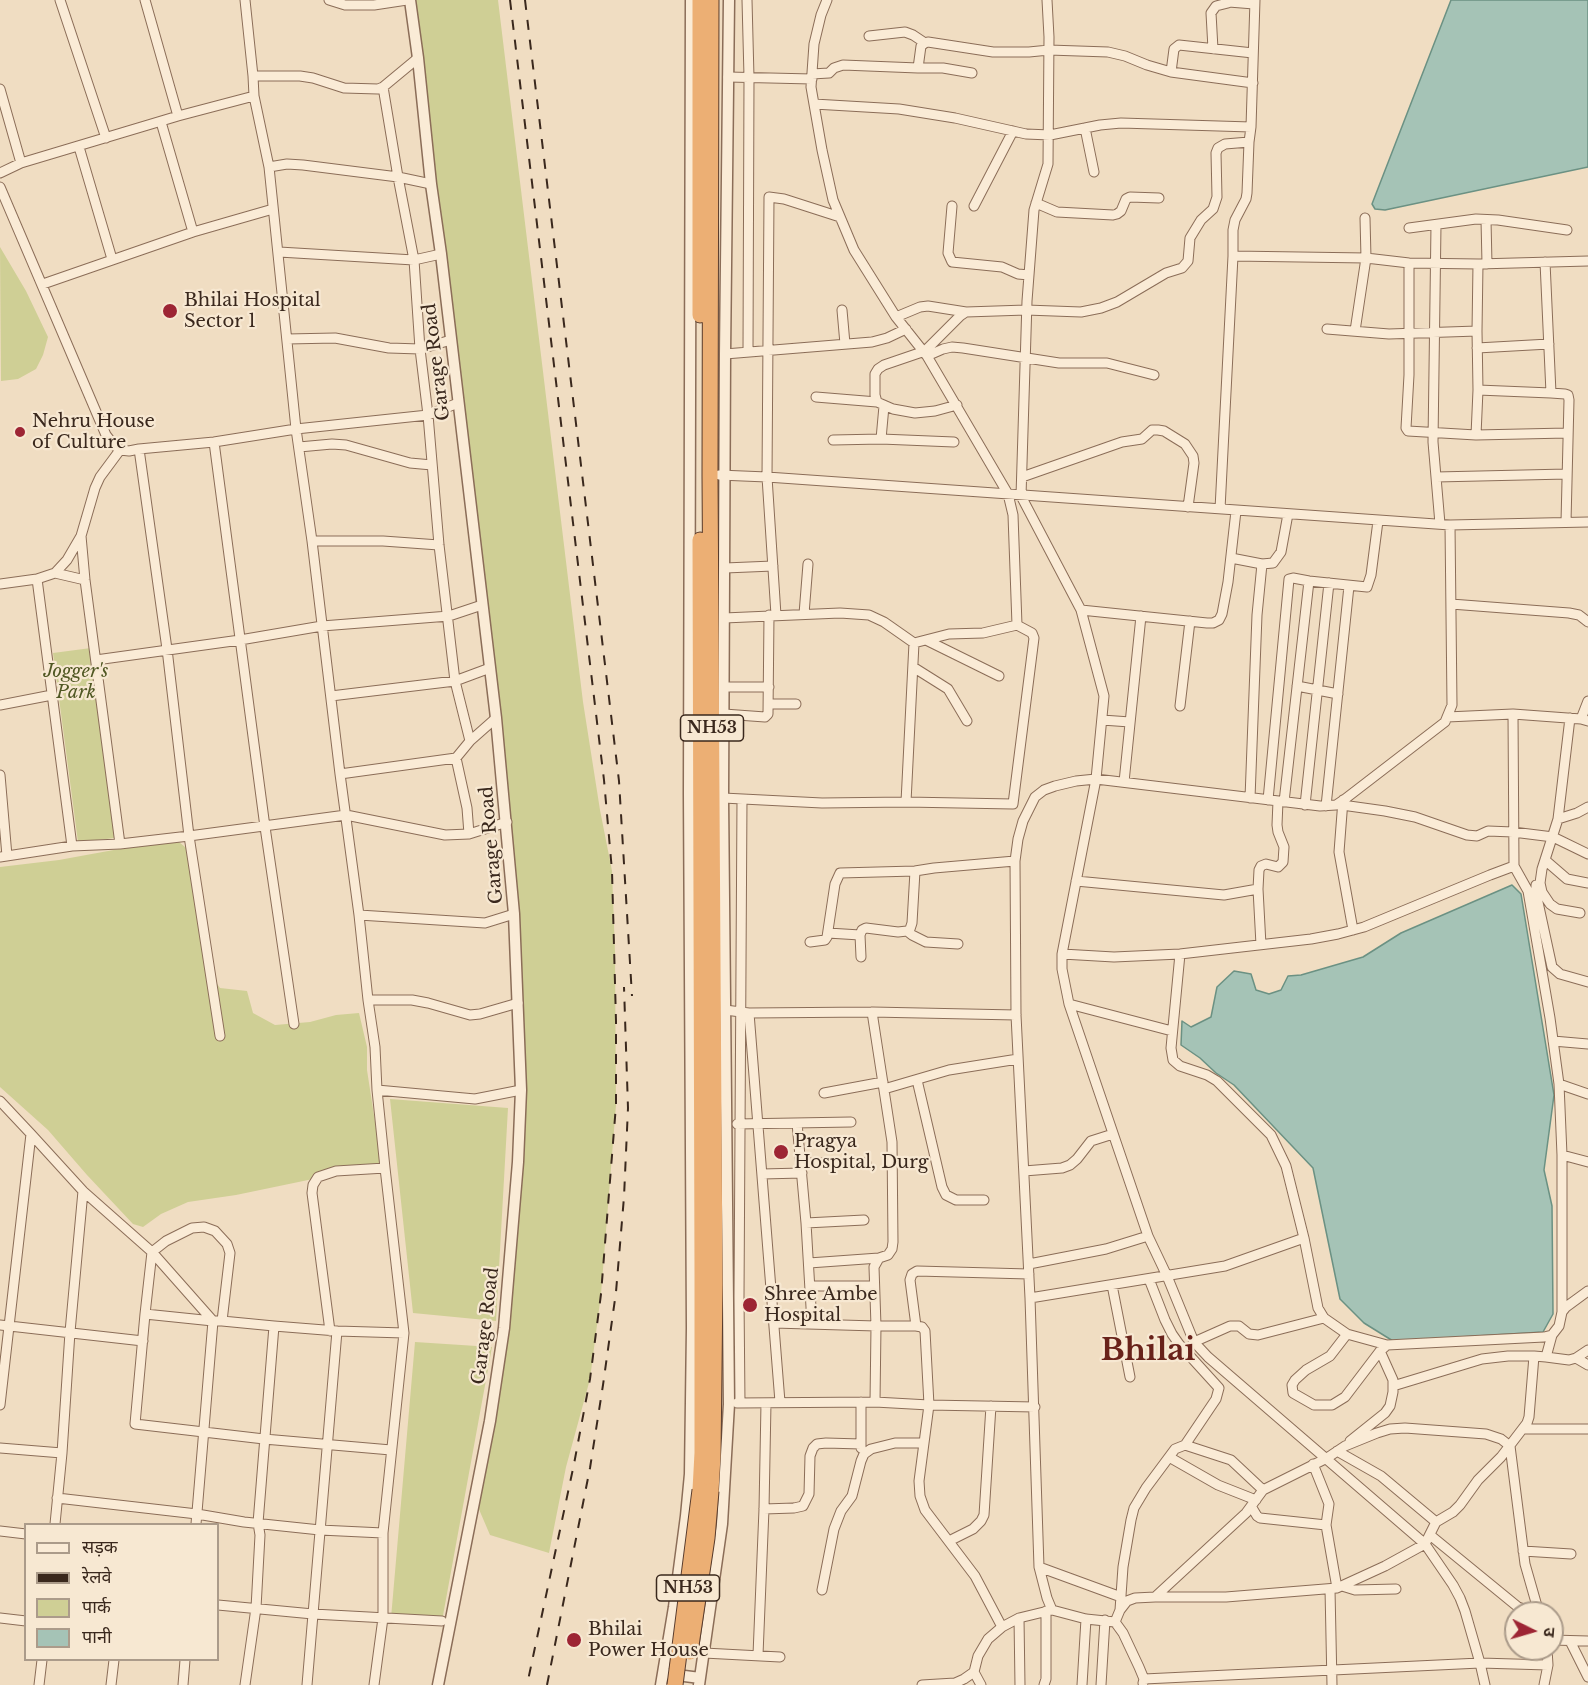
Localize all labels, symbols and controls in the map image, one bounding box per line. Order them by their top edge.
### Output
place label: Bhilai Hospital Sector 1 [184,290,321,332]
marker: Bhilai Hospital Sector 1 [161,302,179,320]
street label: Garage Road [419,302,455,422]
place label: Nehru House of Culture [32,411,155,454]
marker: Nehru House of Culture [13,425,27,439]
park label: Jogger's Park [44,661,108,704]
road number: NH53 [680,715,744,741]
street label: Garage Road [476,785,508,905]
place label: Pragya Hospital, Durg [794,1131,929,1174]
marker: Pragya Hospital, Durg [772,1143,790,1161]
street label: Garage Road [468,1266,504,1386]
place label: Shree Ambe Hospital [764,1284,877,1326]
marker: Shree Ambe Hospital [741,1296,759,1314]
district label: Bhilai [1101,1334,1195,1370]
legend [24,1523,219,1661]
text: सड़क [82,1536,118,1558]
text: रेलवे [82,1566,112,1588]
road number: NH53 [656,1575,720,1601]
text: पार्क [82,1596,111,1618]
north arrow [1504,1601,1564,1661]
place label: Bhilai Power House [588,1619,709,1662]
text: पानी [82,1626,112,1648]
text: उ [1540,1627,1560,1638]
marker: Bhilai Power House [565,1631,583,1649]

